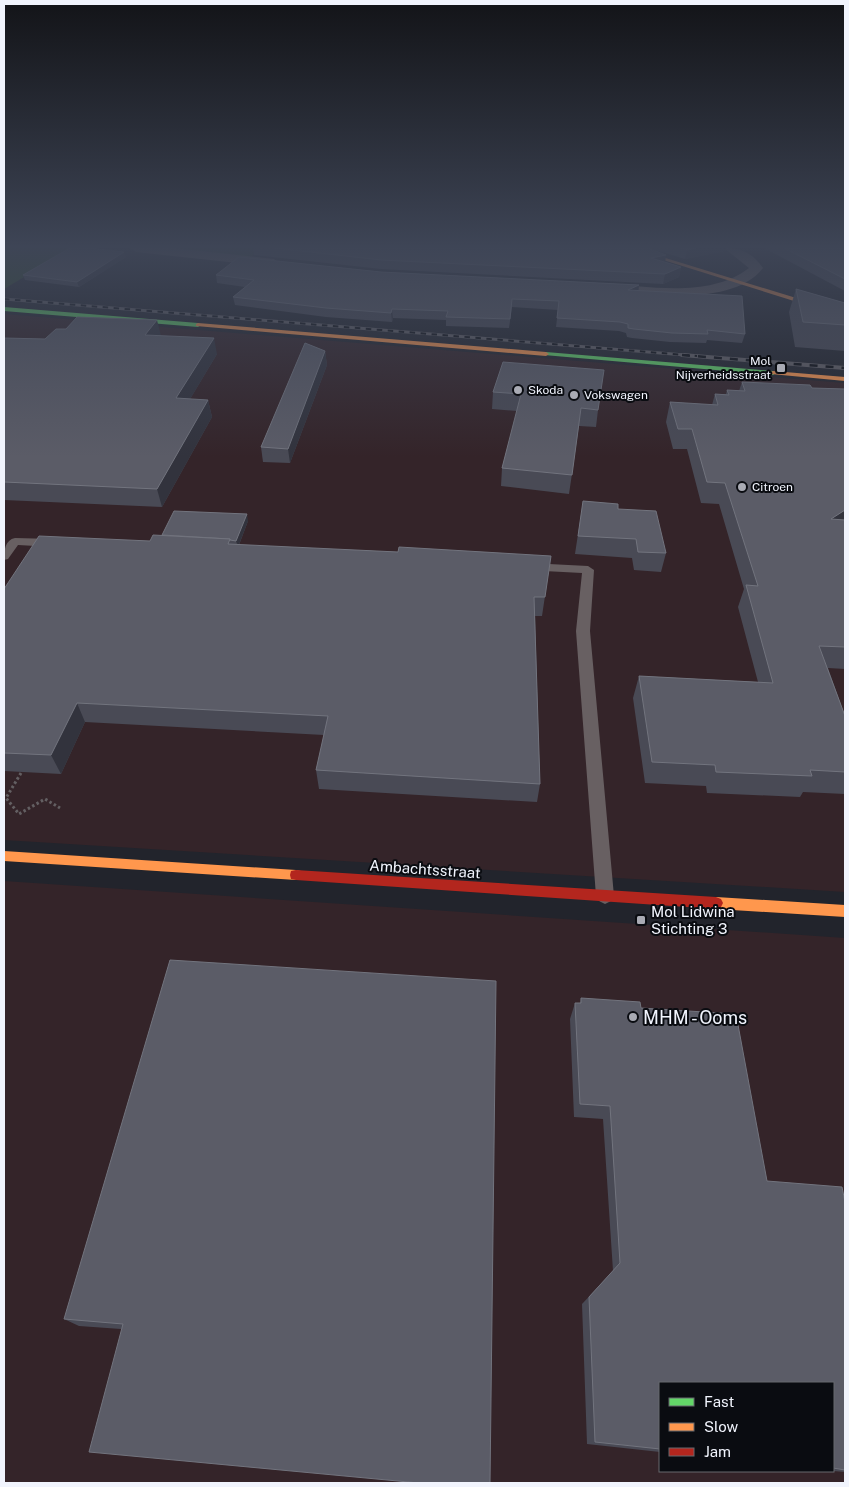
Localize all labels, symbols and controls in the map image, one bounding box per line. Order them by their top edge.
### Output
place label: Mol Nijverheidsstraat [676,354,771,382]
marker: Mol Nijverheidsstraat [775,362,787,374]
place label: Skoda [528,383,563,397]
marker: Skoda [512,384,524,396]
place label: Vokswagen [584,388,648,402]
marker: Vokswagen [568,389,580,401]
place label: Citroen [752,480,793,494]
marker: Citroen [736,481,748,493]
street label: Ambachtsstraat [369,857,481,881]
place label: Mol Lidwina Stichting 3 [651,903,735,937]
marker: Mol Lidwina Stichting 3 [635,914,647,926]
place label: MHM - Ooms [643,1007,747,1028]
marker: MHM - Ooms [627,1011,639,1023]
legend [659,1382,834,1472]
text: Fast [704,1393,734,1410]
text: Slow [704,1418,739,1435]
text: Jam [704,1443,731,1460]

